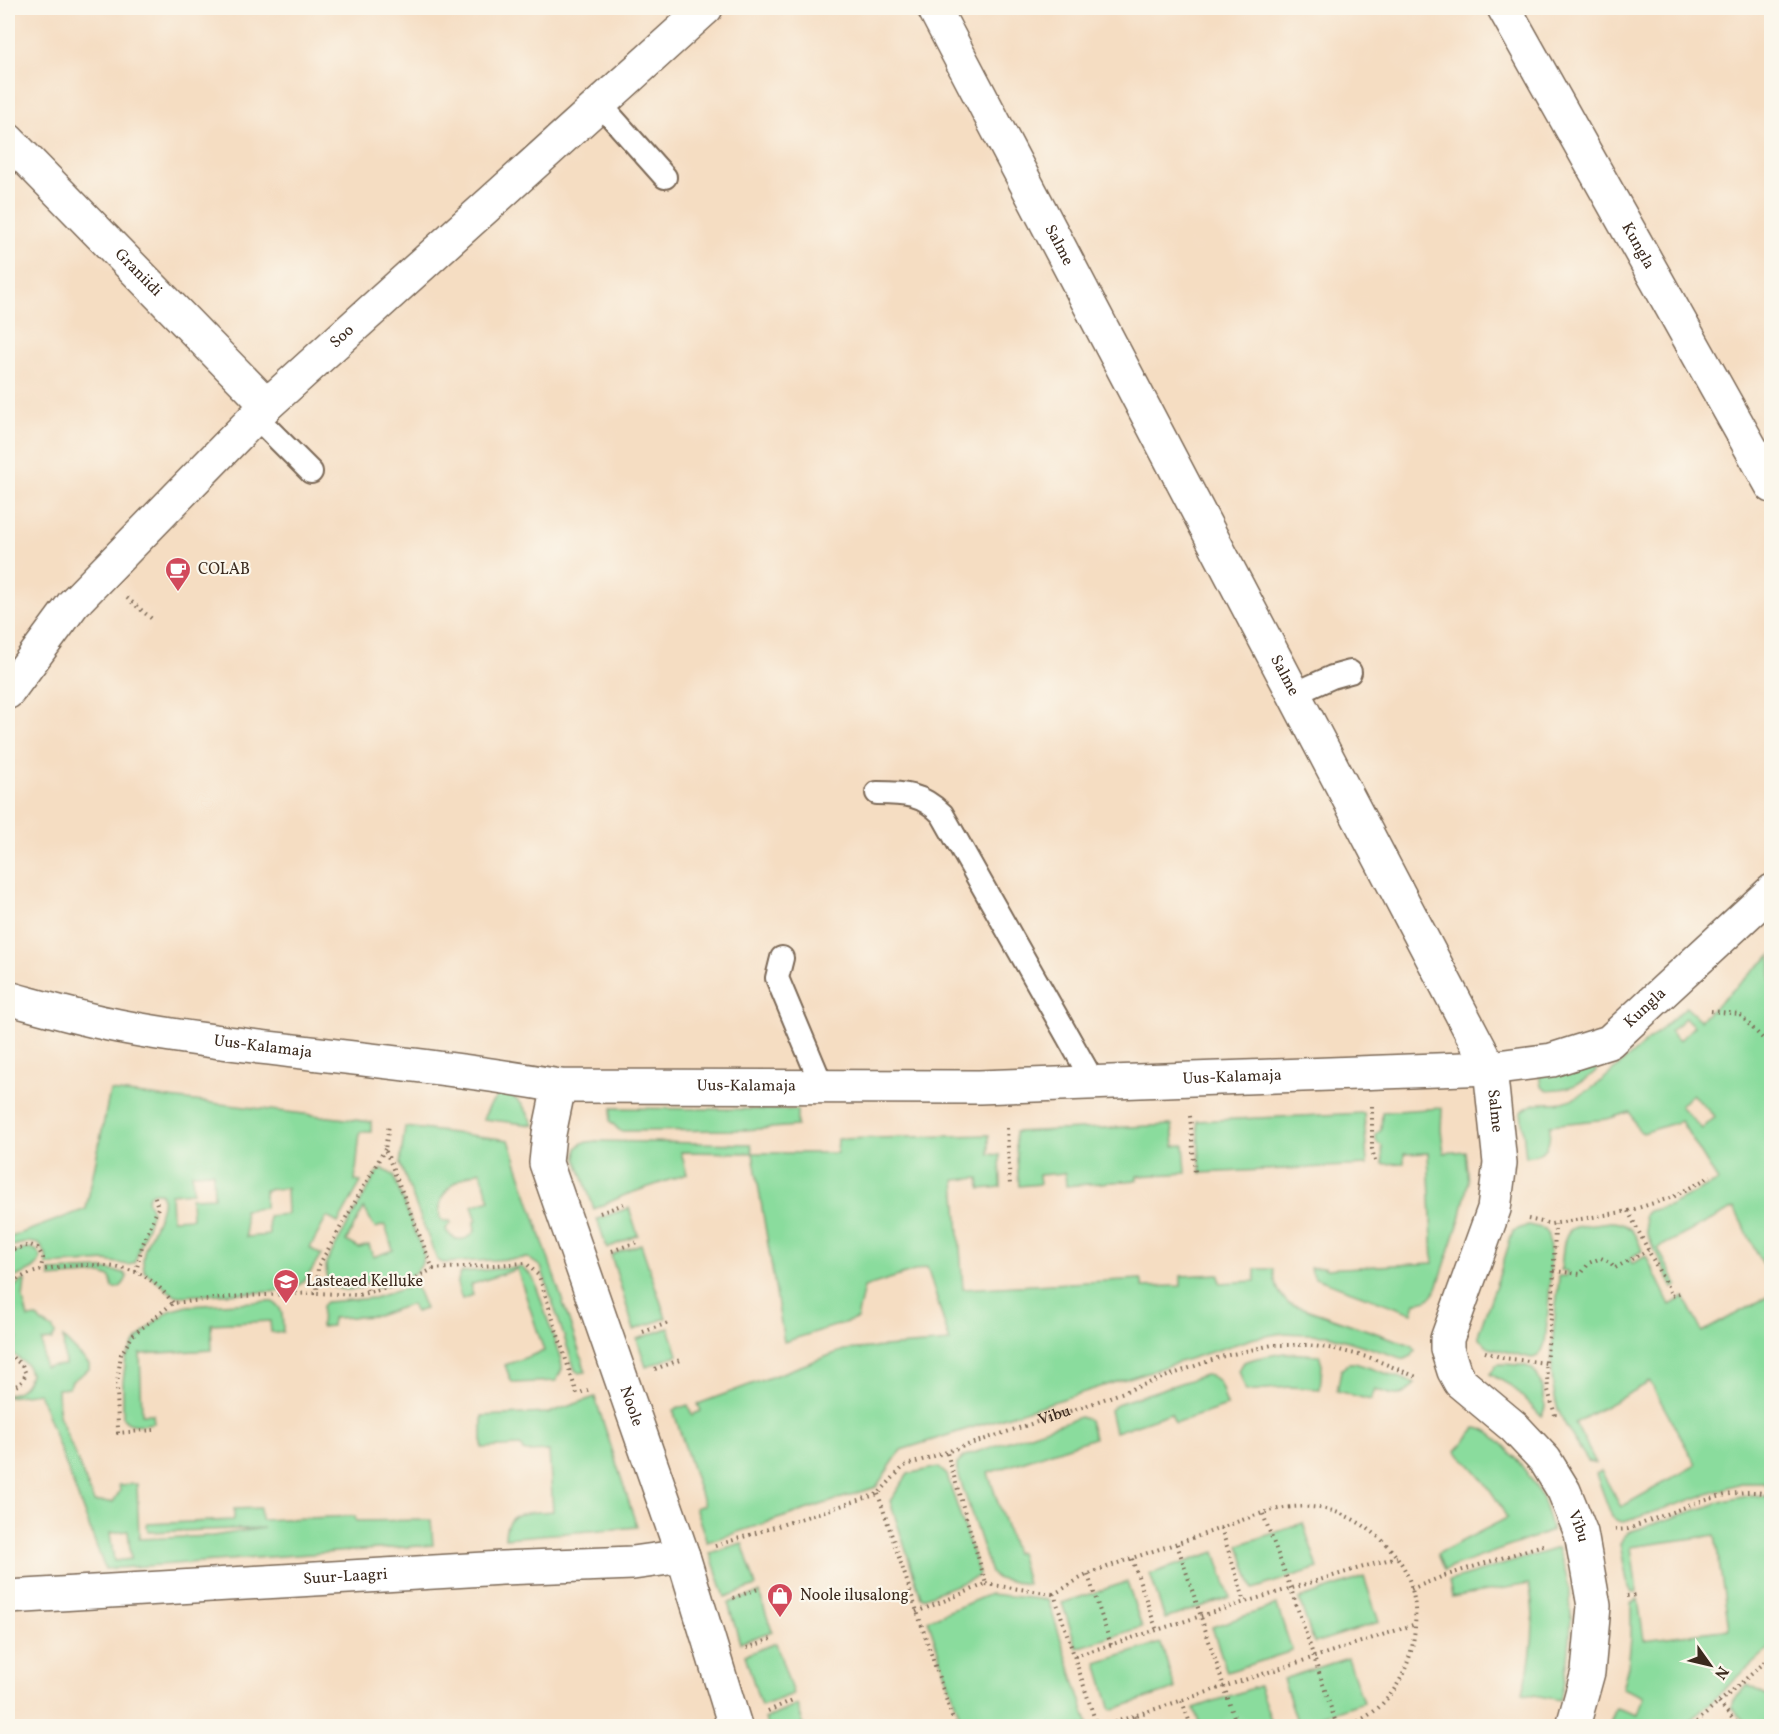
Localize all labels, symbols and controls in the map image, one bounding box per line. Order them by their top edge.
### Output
street label: Kungla [1616,219,1659,274]
street label: Salme [1039,221,1078,270]
street label: Graniidi [109,244,167,302]
street label: Soo [325,320,359,354]
cafe icon: COLAB [163,555,193,593]
place label: COLAB [198,559,250,581]
street label: Salme [1264,651,1304,700]
street label: Kungla [1619,983,1671,1033]
street label: Uus-Kalamaja [212,1030,313,1064]
street label: Uus-Kalamaja [1182,1065,1282,1090]
street label: Uus-Kalamaja [697,1075,796,1098]
street label: Salme [1481,1088,1508,1134]
school or university icon: Lasteaed Kelluke [271,1267,301,1305]
place label: Lasteaed Kelluke [306,1271,423,1293]
street label: Noole [614,1383,648,1429]
street label: Vibu [1036,1400,1074,1432]
street label: Vibu [1562,1507,1593,1544]
street label: Suur-Laagri [303,1564,388,1591]
shop icon: Noole ilusalong [765,1581,795,1619]
place label: Noole ilusalong [800,1585,909,1607]
north arrow [1680,1635,1740,1695]
text: N [1708,1661,1733,1684]

